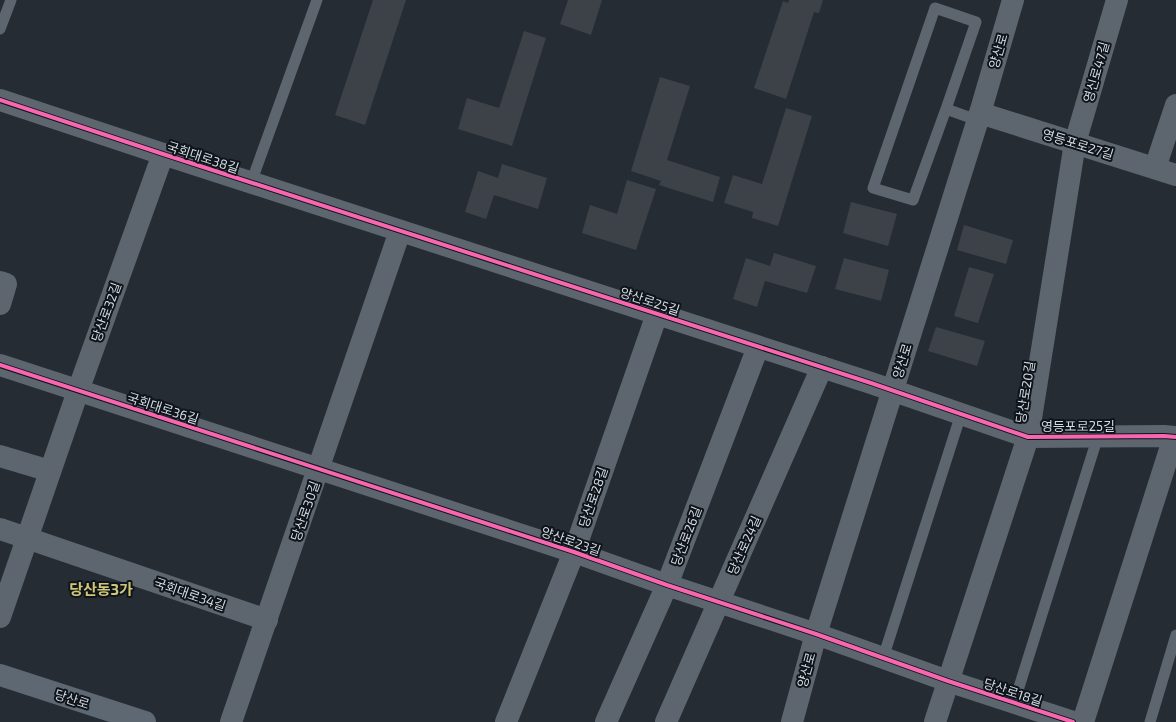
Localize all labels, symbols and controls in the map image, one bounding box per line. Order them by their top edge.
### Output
street label: 양산로 [985,32,1011,70]
street label: 영신로47길 [1080,40,1112,104]
street label: 영등포로27길 [1040,126,1116,162]
street label: 국회대로38길 [165,138,241,176]
street label: 당산로32길 [88,280,124,344]
street label: 양산로25길 [618,284,682,318]
street label: 양산로 [889,341,915,381]
street label: 당산로20길 [1012,360,1038,424]
street label: 국회대로36길 [125,389,201,427]
street label: 영등포로25길 [1041,418,1115,434]
street label: 당산로28길 [575,465,611,529]
street label: 당산로30길 [287,479,323,543]
street label: 당산로26길 [667,504,705,568]
street label: 당산로24길 [724,513,764,577]
street label: 양산로23길 [539,523,603,559]
street label: 국회대로34길 [152,574,228,614]
district label: 당산동3가 [69,580,133,598]
street label: 양산로 [794,651,818,689]
street label: 당산로18길 [982,675,1044,709]
street label: 당산로 [52,686,92,712]

